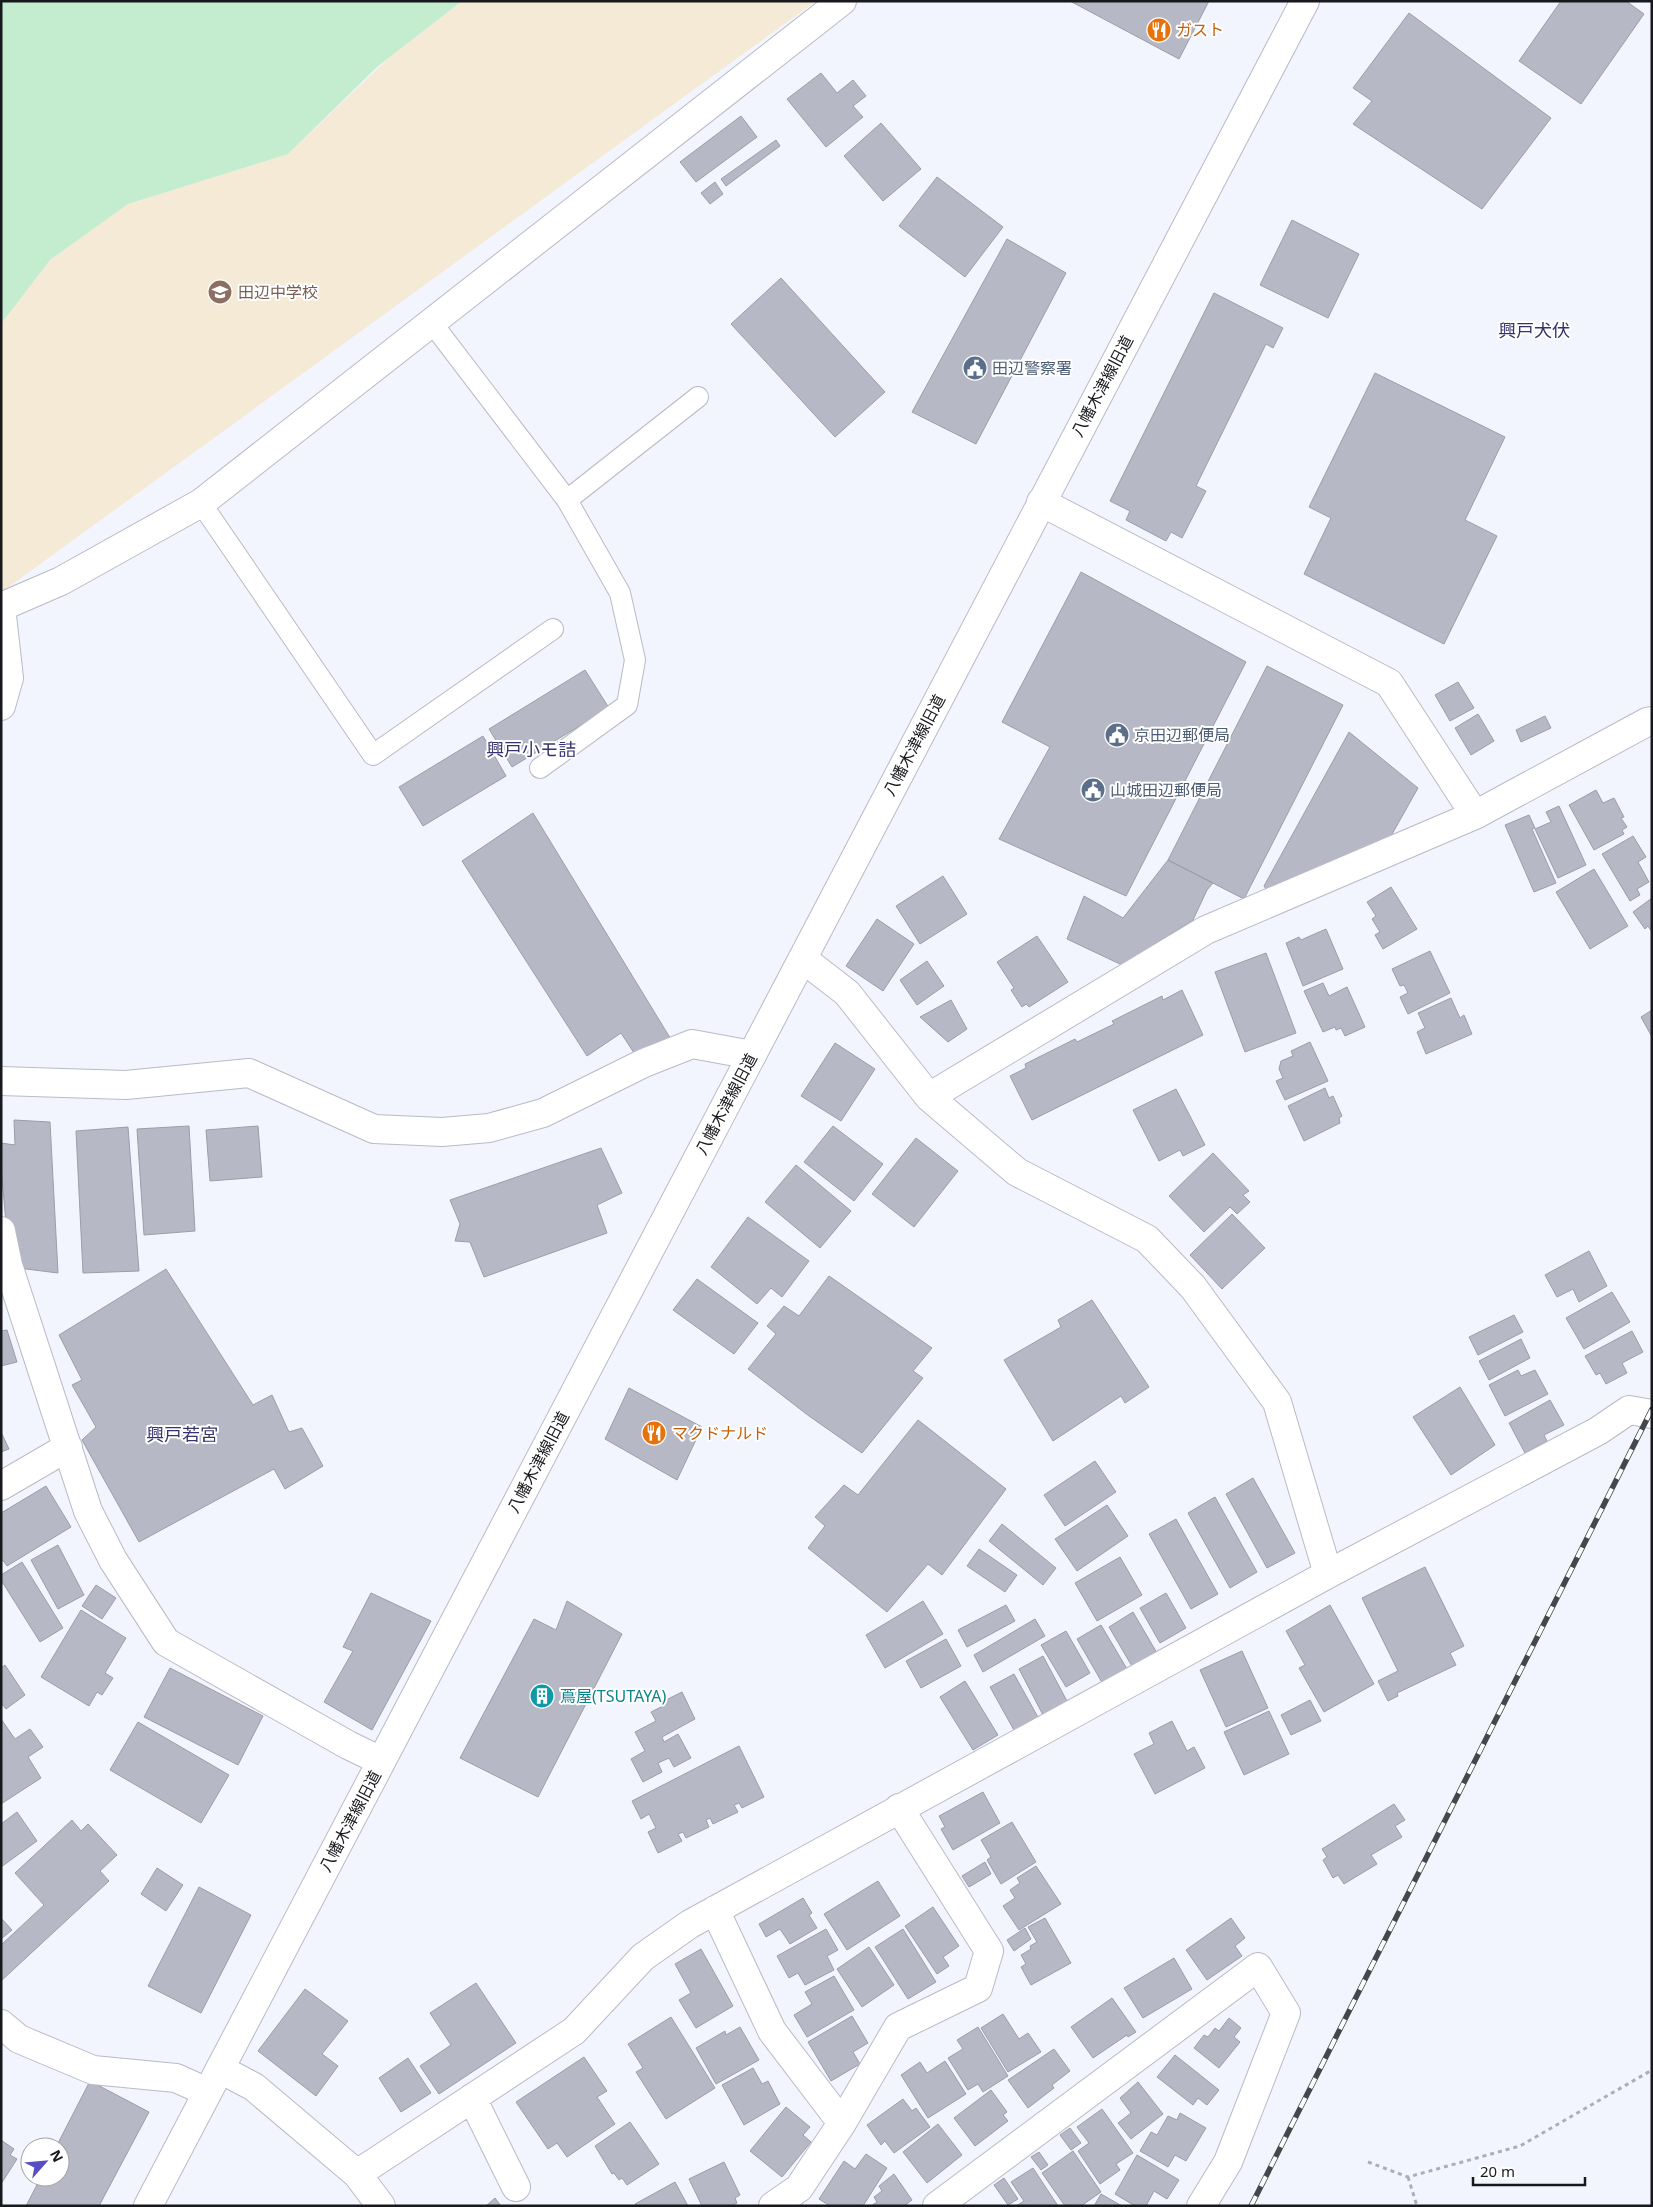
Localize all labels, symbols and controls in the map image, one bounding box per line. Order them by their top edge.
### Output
restaurant icon: ガスト [1146,17,1172,43]
place label: ガスト [1176,19,1224,41]
school or university icon: 田辺中学校 [207,279,233,305]
place label: 田辺中学校 [238,281,318,303]
district label: 興戸犬伏 [1498,318,1570,342]
street label: 八幡木津線旧道 [1066,331,1138,441]
public building icon: 田辺警察署 [962,355,988,381]
place label: 田辺警察署 [992,357,1072,379]
street label: 八幡木津線旧道 [878,690,950,800]
public building icon: 京田辺郵便局 [1104,722,1130,748]
place label: 京田辺郵便局 [1134,724,1230,746]
district label: 興戸小モ詰 [486,737,576,761]
public building icon: 山城田辺郵便局 [1080,777,1106,803]
place label: 山城田辺郵便局 [1110,779,1222,801]
street label: 八幡木津線旧道 [690,1049,762,1159]
street label: 八幡木津線旧道 [502,1407,574,1517]
restaurant icon: マクドナルド [641,1420,667,1446]
district label: 興戸若宮 [146,1422,218,1446]
place label: マクドナルド [672,1422,768,1444]
building icon: 蔦屋(TSUTAYA) [529,1683,555,1709]
place label: 蔦屋(TSUTAYA) [560,1685,667,1707]
street label: 八幡木津線旧道 [314,1766,386,1876]
north arrow [20,2137,70,2187]
text: N [46,2146,68,2165]
scale bar [1473,2154,1586,2186]
text: 20 m [1480,2161,1515,2181]

